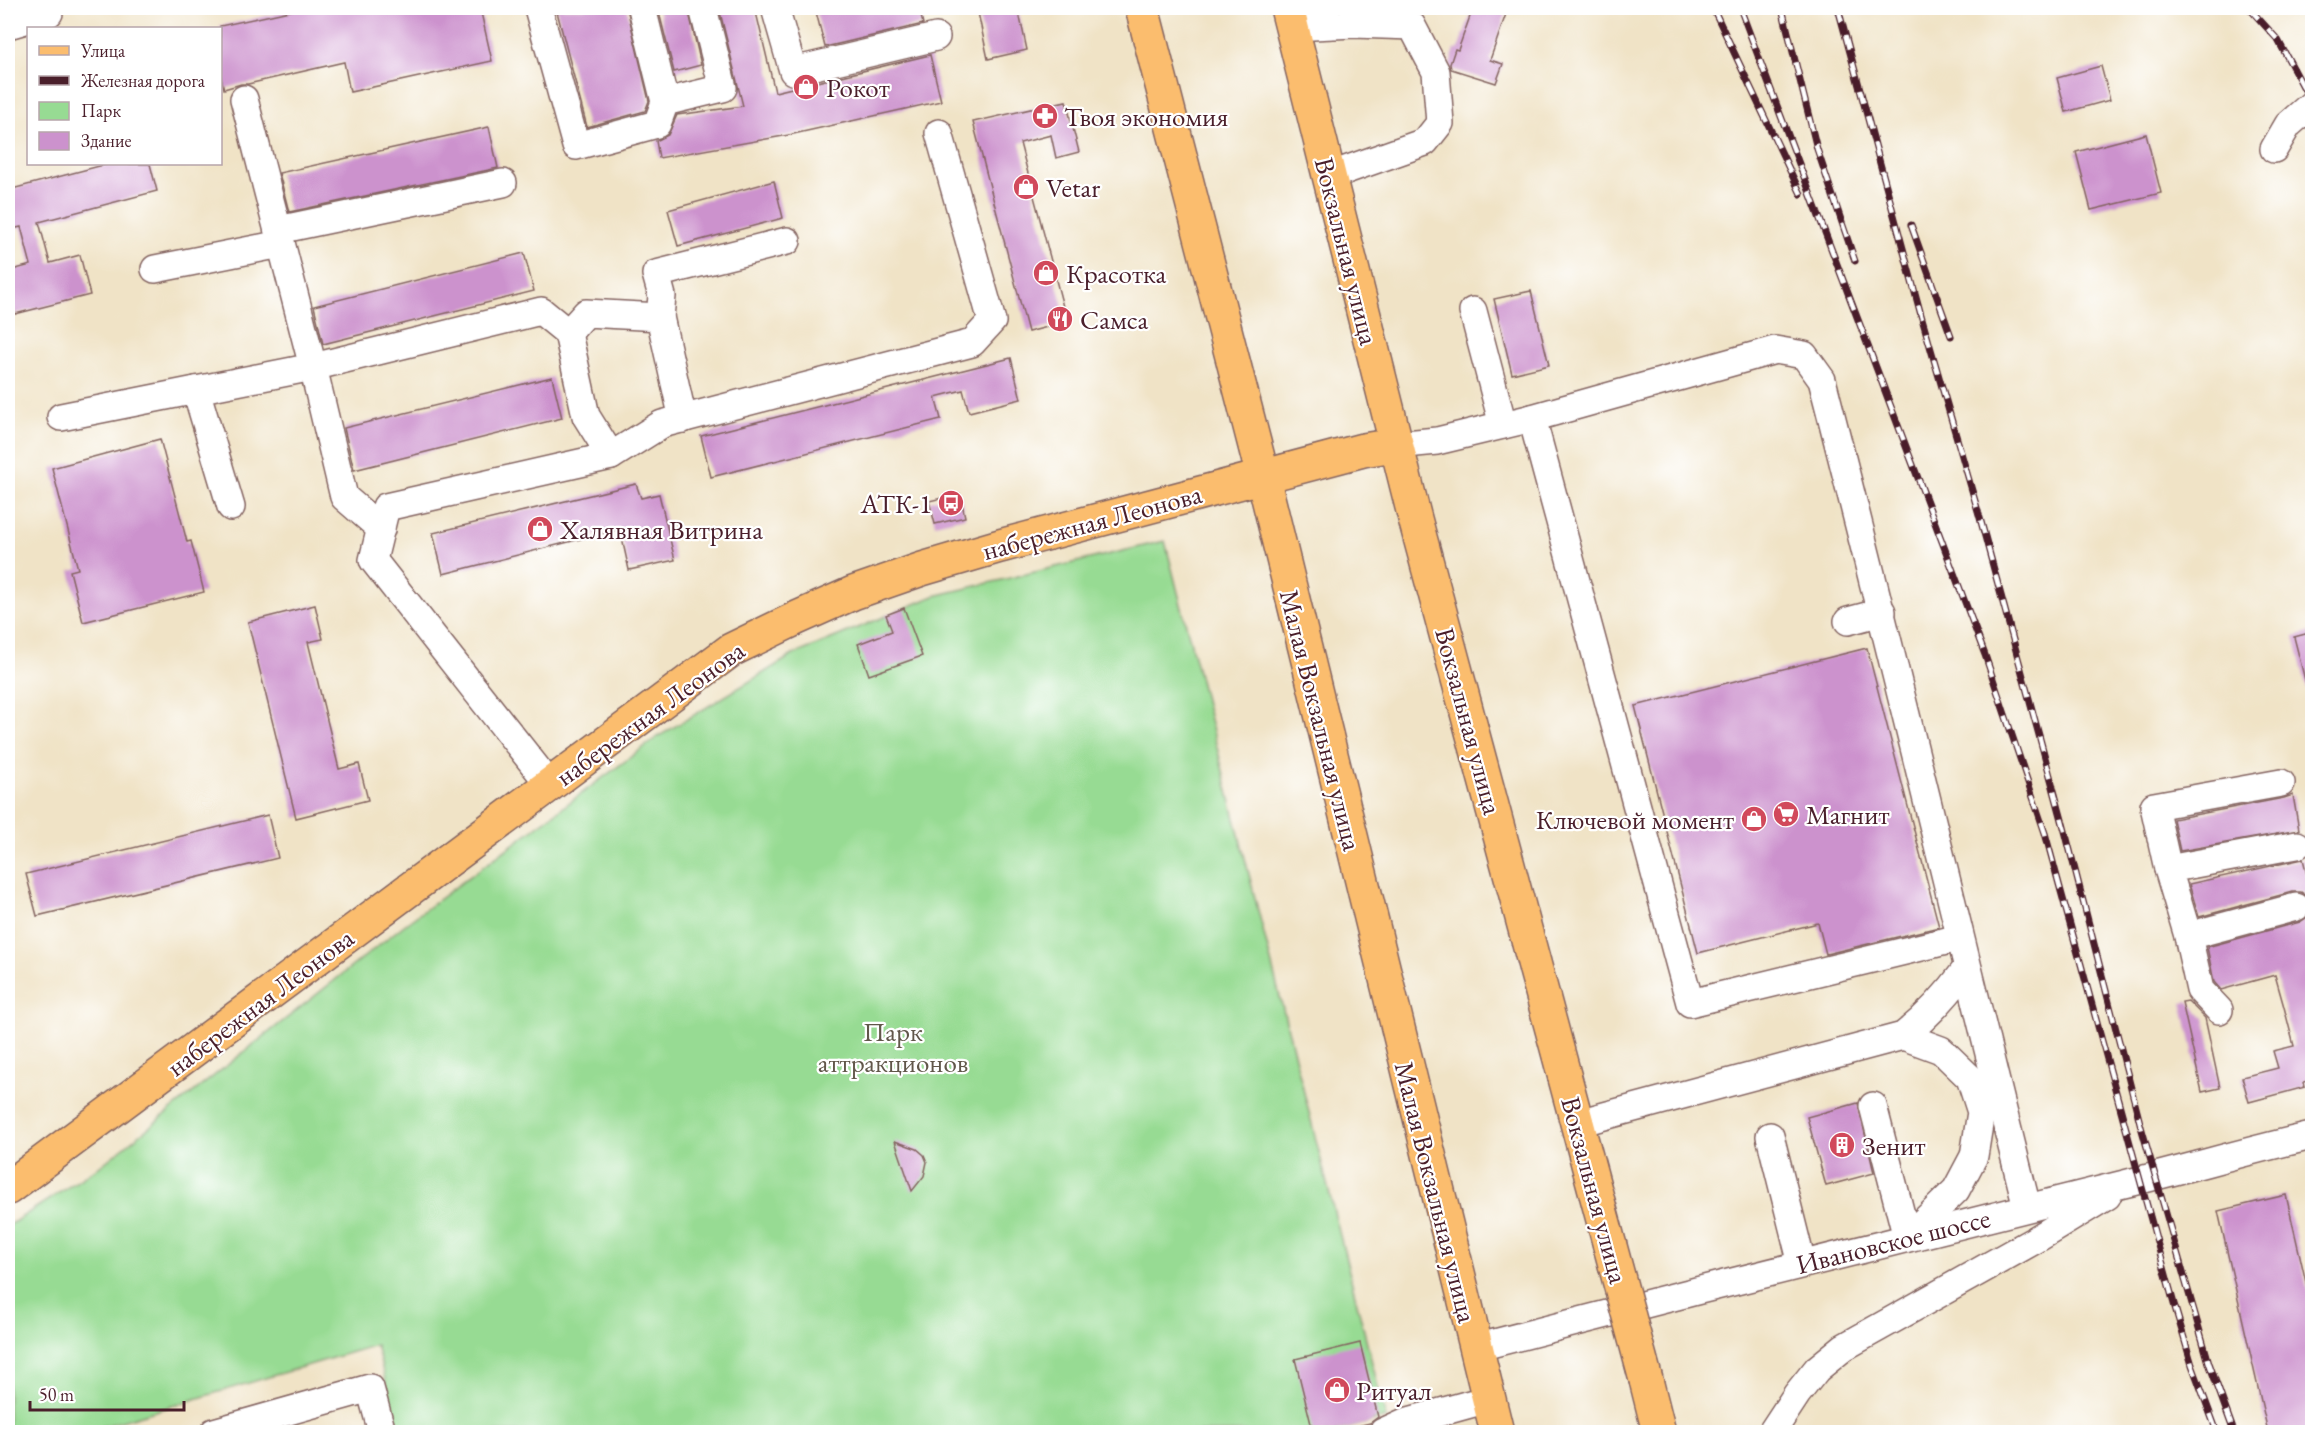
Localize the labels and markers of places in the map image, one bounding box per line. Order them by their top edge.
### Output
place label: Рокот [826,70,890,105]
shop icon: Рокот [791,72,821,102]
place label: Твоя экономия [1064,99,1228,134]
pharmacy icon: Твоя экономия [1030,101,1060,131]
place label: Vetar [1046,170,1100,205]
shop icon: Vetar [1011,172,1041,202]
place label: Красотка [1066,256,1166,291]
shop icon: Красотка [1031,258,1061,288]
place label: Самса [1080,302,1148,337]
restaurant icon: Самса [1045,304,1075,334]
place label: АТК-1 [860,486,932,521]
bus stop icon: АТК-1 [936,488,966,518]
place label: Халявная Витрина [559,512,763,547]
shop icon: Халявная Витрина [525,514,555,544]
place label: Магнит [1806,797,1890,832]
supermarket icon: Магнит [1771,799,1801,829]
place label: Ключевой момент [1536,802,1734,837]
shop icon: Ключевой момент [1739,804,1769,834]
place label: Зенит [1862,1128,1926,1163]
building icon: Зенит [1827,1130,1857,1160]
place label: Ритуал [1356,1373,1431,1408]
shop icon: Ритуал [1322,1375,1352,1405]

